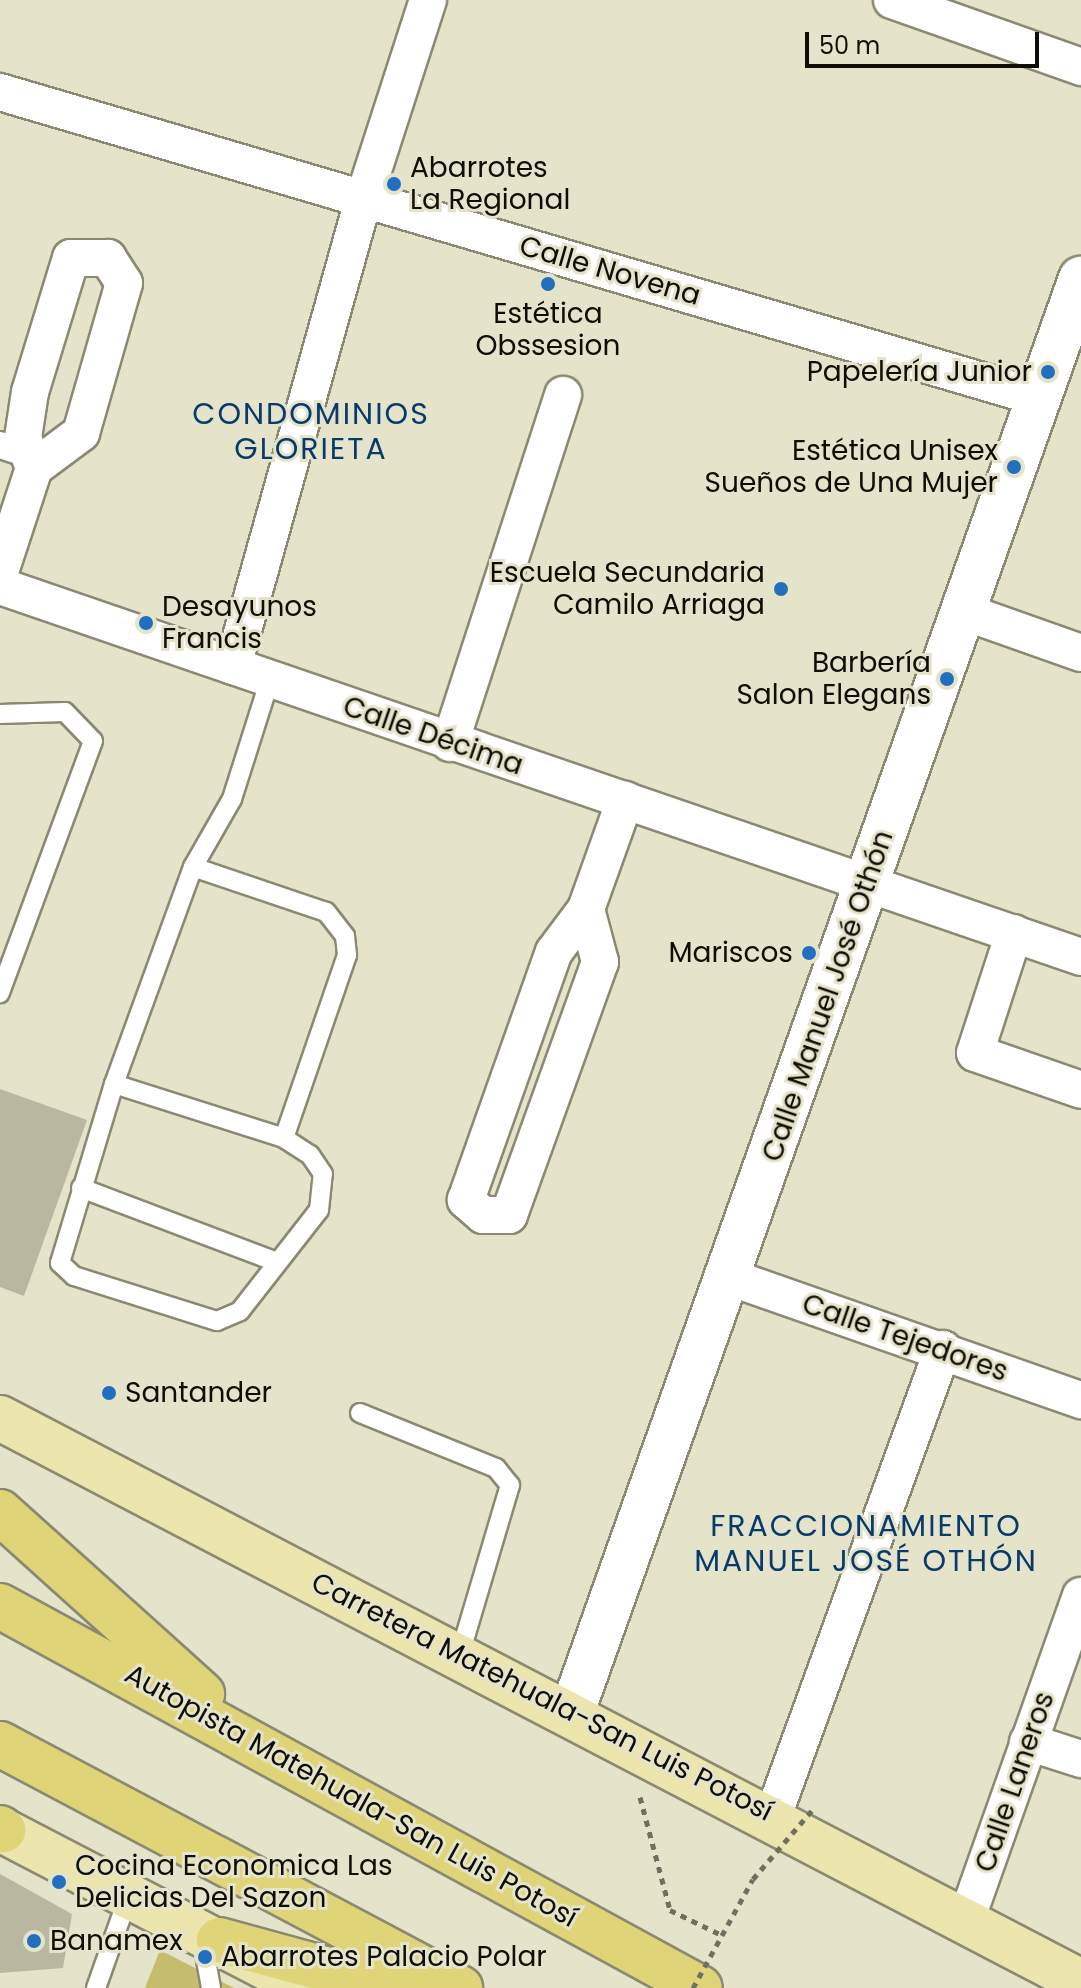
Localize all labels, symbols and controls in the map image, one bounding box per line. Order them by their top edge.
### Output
scale bar [809,16,1043,66]
text: 50 m [819,29,880,62]
place label: Abarrotes La Regional [410,151,570,217]
marker: Abarrotes La Regional [385,175,403,193]
street label: Calle Novena [516,229,704,313]
marker: Estética Obssesion [539,275,557,293]
place label: Estética Obssesion [476,297,620,363]
place label: Papelería Junior [807,355,1032,389]
marker: Papelería Junior [1039,363,1057,381]
district label: CONDOMINIOS GLORIETA [192,396,430,466]
place label: Estética Unisex Sueños de Una Mujer [705,434,998,500]
marker: Estética Unisex Sueños de Una Mujer [1005,458,1023,476]
place label: Escuela Secundaria Camilo Arriaga [490,556,765,622]
marker: Escuela Secundaria Camilo Arriaga [772,580,790,598]
place label: Desayunos Francis [162,590,317,656]
marker: Desayunos Francis [137,614,155,632]
place label: Barbería Salon Elegans [736,646,931,712]
marker: Barbería Salon Elegans [938,670,956,688]
street label: Calle Décima [339,690,527,782]
street label: Calle Manuel José Othón [755,826,901,1166]
place label: Mariscos [668,936,793,970]
marker: Mariscos [800,944,818,962]
street label: Calle Tejedores [798,1287,1012,1389]
place label: Santander [125,1376,272,1410]
marker: Santander [100,1384,118,1402]
district label: FRACCIONAMIENTO MANUEL JOSÉ OTHÓN [694,1508,1038,1578]
street label: Carretera Matehuala-San Luis Potosí [306,1566,778,1828]
street label: Autopista Matehuala-San Luis Potosí [119,1657,583,1935]
street label: Calle Laneros [968,1687,1062,1877]
place label: Cocina Economica Las Delicias Del Sazon [75,1849,393,1915]
marker: Cocina Economica Las Delicias Del Sazon [50,1873,68,1891]
place label: Banamex [50,1924,183,1958]
marker: Banamex [25,1932,43,1950]
place label: Abarrotes Palacio Polar [221,1940,547,1974]
marker: Abarrotes Palacio Polar [196,1948,214,1966]

